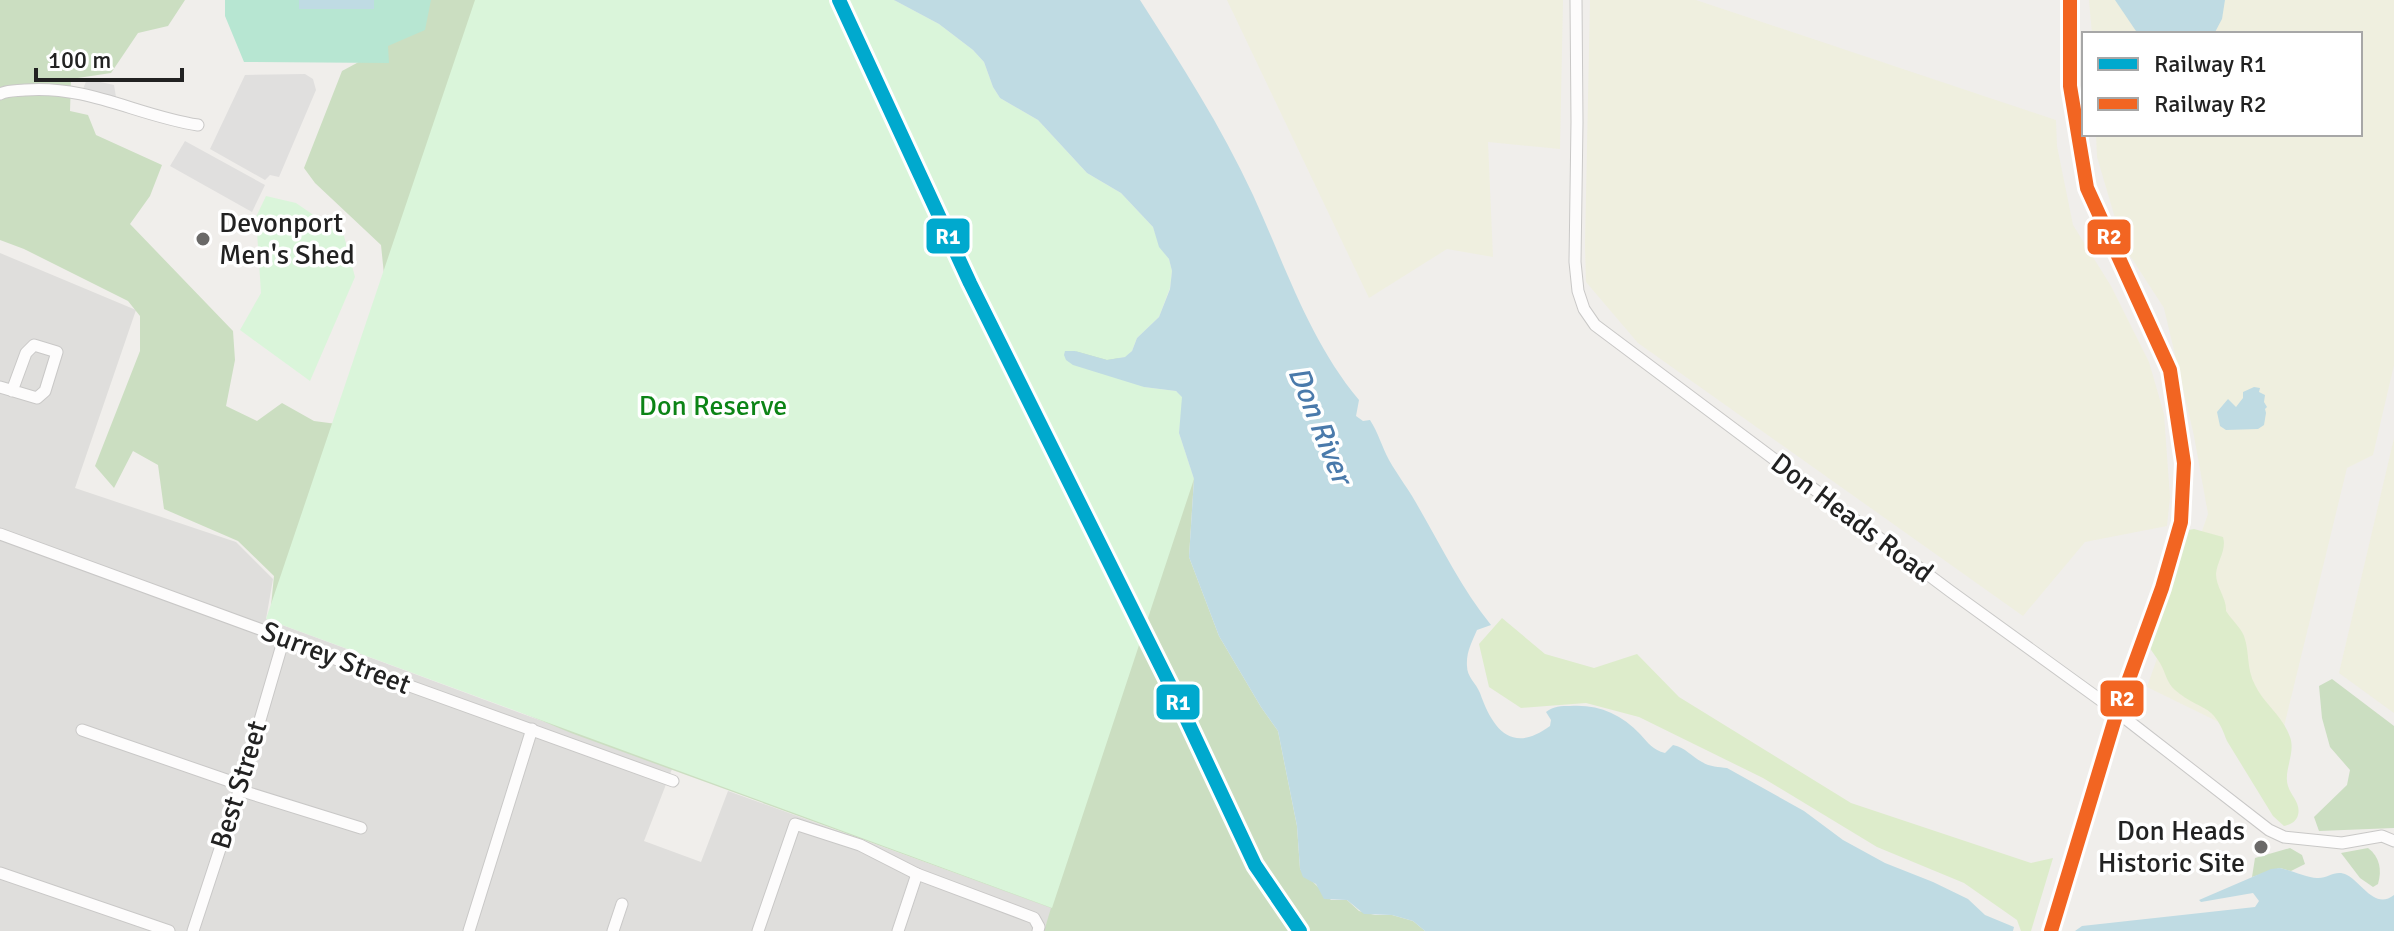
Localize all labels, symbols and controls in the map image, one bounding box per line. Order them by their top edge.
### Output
scale bar [36,32,182,82]
legend [2082,32,2362,136]
text: 100 m [48,45,111,75]
text: Railway R1 [2154,49,2267,79]
text: Railway R2 [2154,89,2267,119]
place label: Devonport Men's Shed [219,206,355,272]
line badge: R1 [925,217,971,255]
line badge: R2 [2086,218,2132,256]
text: R1 [935,223,961,250]
text: R2 [2096,223,2122,250]
marker: Devonport Men's Shed [194,230,212,248]
water label: Don River [1280,361,1362,493]
park label: Don Reserve [639,389,787,423]
street label: Don Heads Road [1764,446,1940,590]
street label: Surrey Street [257,614,415,702]
line badge: R2 [2099,679,2145,718]
line badge: R1 [1155,683,1201,721]
text: R2 [2109,685,2135,712]
text: R1 [1165,689,1191,716]
street label: Best Street [203,717,275,853]
place label: Don Heads Historic Site [2098,814,2245,880]
marker: Don Heads Historic Site [2252,838,2270,856]

